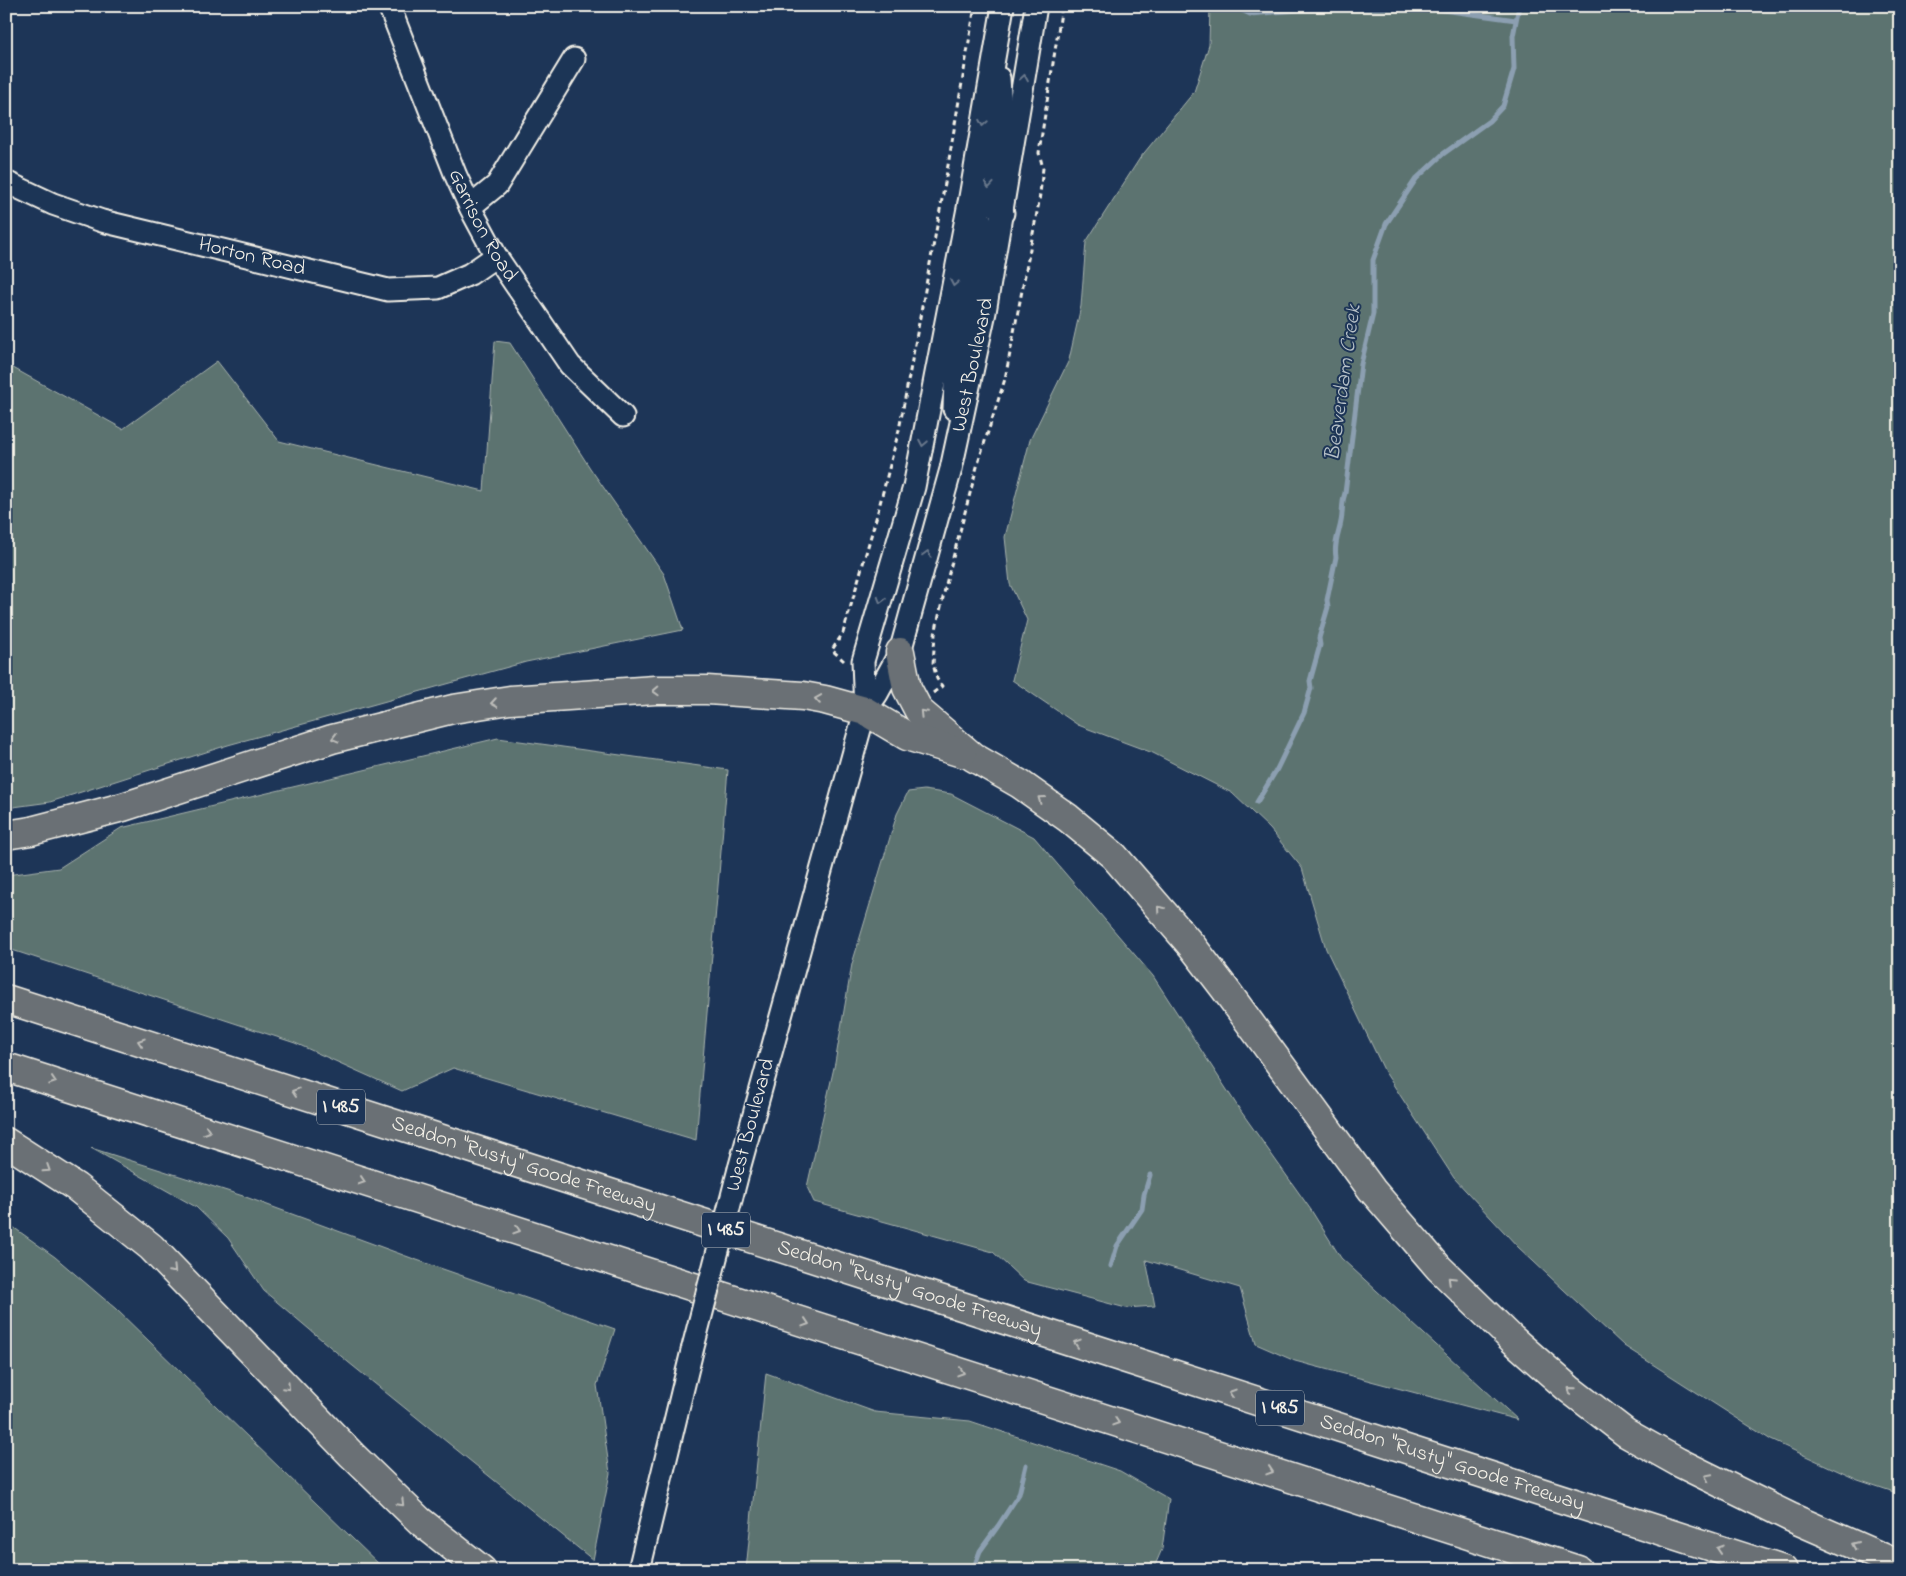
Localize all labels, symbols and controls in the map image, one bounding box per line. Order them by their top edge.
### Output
one-way arrow [1019,74,1029,83]
one-way arrow [979,119,989,128]
street label: Garrison Road [440,164,525,289]
one-way arrow [984,181,995,189]
street label: Horton Road [195,230,309,285]
one-way arrow [949,279,959,287]
street label: West Boulevard [944,296,1002,435]
water label: Beaverdam Creek [1317,301,1371,463]
one-way arrow [918,438,929,447]
one-way arrow [922,551,932,559]
one-way arrow [877,595,887,603]
one-way arrow [651,685,659,696]
one-way arrow [813,694,822,704]
one-way arrow [489,697,498,707]
one-way arrow [920,710,929,719]
one-way arrow [331,732,340,743]
one-way arrow [1037,796,1047,805]
one-way arrow [1157,905,1166,914]
one-way arrow [137,1038,145,1048]
street label: West Boulevard [719,1055,783,1195]
one-way arrow [48,1076,56,1086]
one-way arrow [292,1088,300,1098]
road number: I 485 [317,1090,365,1124]
street label: Seddon "Rusty" Goode Freeway [388,1109,660,1224]
one-way arrow [203,1125,211,1135]
one-way arrow [42,1162,51,1172]
one-way arrow [358,1175,366,1185]
road number: I 485 [702,1212,750,1248]
one-way arrow [512,1225,521,1235]
street label: Seddon "Rusty" Goode Freeway [773,1233,1046,1348]
one-way arrow [168,1265,177,1274]
one-way arrow [1448,1277,1457,1286]
one-way arrow [801,1317,810,1327]
one-way arrow [1073,1339,1082,1349]
one-way arrow [956,1367,964,1377]
one-way arrow [281,1381,290,1390]
one-way arrow [1568,1387,1577,1396]
one-way arrow [1228,1388,1236,1398]
road number: I 485 [1256,1390,1304,1426]
street label: Seddon "Rusty" Goode Freeway [1316,1407,1589,1522]
one-way arrow [1111,1416,1119,1426]
one-way arrow [1266,1466,1274,1476]
one-way arrow [1704,1473,1713,1483]
one-way arrow [395,1497,404,1506]
one-way arrow [1851,1541,1860,1552]
one-way arrow [1716,1545,1724,1555]

